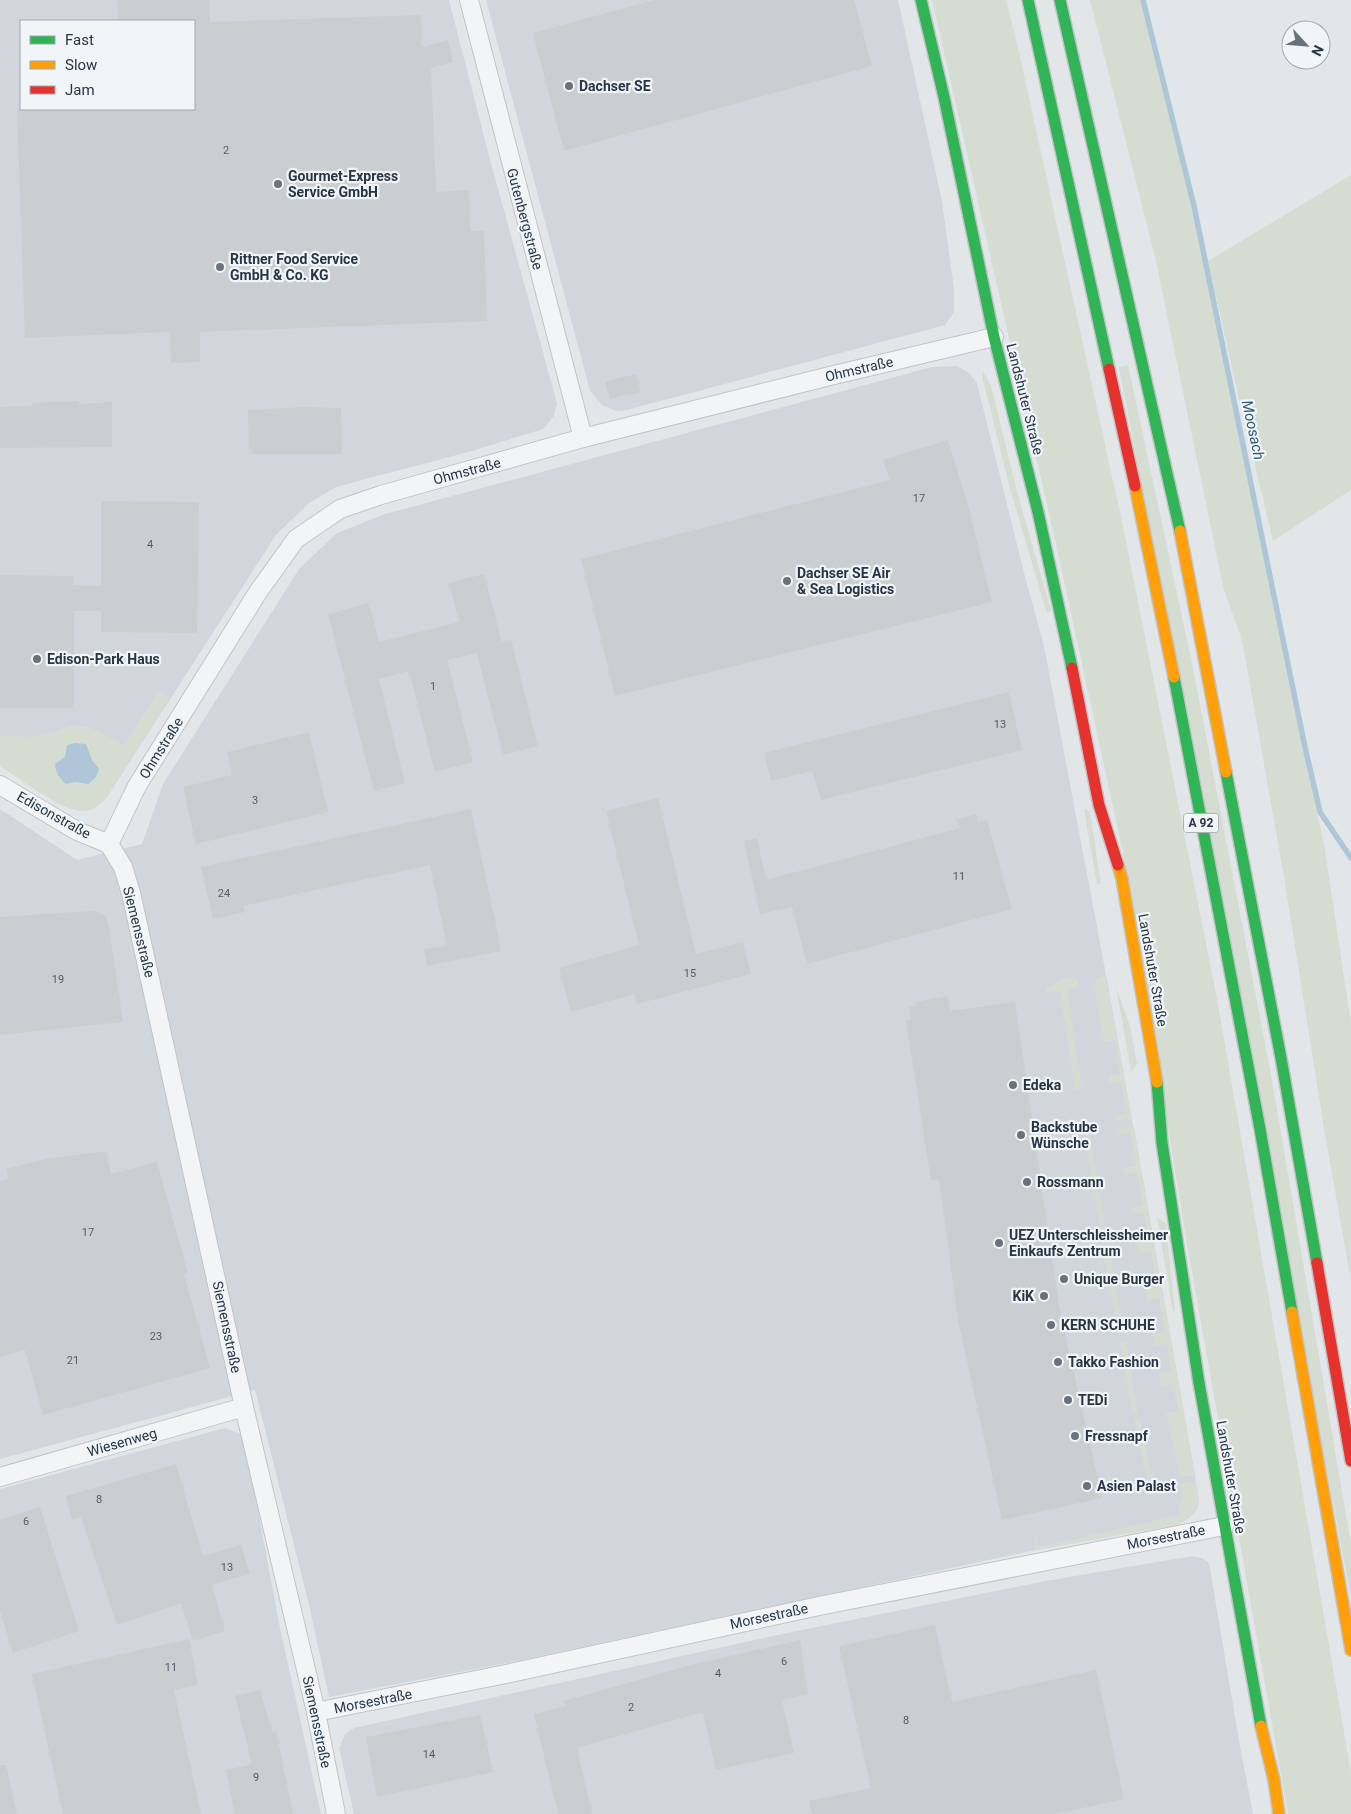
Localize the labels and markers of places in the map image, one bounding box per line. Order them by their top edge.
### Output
place label: Dachser SE [579,78,651,94]
marker: Dachser SE [563,80,575,92]
place label: Gourmet-Express Service GmbH [288,168,398,200]
marker: Gourmet-Express Service GmbH [272,178,284,190]
place label: Rittner Food Service GmbH & Co. KG [230,251,358,283]
marker: Rittner Food Service GmbH & Co. KG [214,261,226,273]
place label: Dachser SE Air & Sea Logistics [797,565,894,597]
marker: Dachser SE Air & Sea Logistics [781,575,793,587]
place label: Edison-Park Haus [47,651,160,667]
marker: Edison-Park Haus [31,653,43,665]
place label: Edeka [1023,1077,1062,1093]
marker: Edeka [1007,1079,1019,1091]
place label: Backstube Wünsche [1031,1119,1098,1151]
marker: Backstube Wünsche [1015,1129,1027,1141]
place label: Rossmann [1037,1174,1104,1190]
marker: Rossmann [1021,1176,1033,1188]
place label: UEZ Unterschleissheimer Einkaufs Zentrum [1009,1227,1168,1259]
marker: UEZ Unterschleissheimer Einkaufs Zentrum [993,1237,1005,1249]
place label: Unique Burger [1074,1271,1164,1287]
marker: Unique Burger [1058,1273,1070,1285]
place label: KiK [1012,1288,1034,1304]
marker: KiK [1038,1290,1050,1302]
place label: KERN SCHUHE [1061,1317,1155,1333]
marker: KERN SCHUHE [1045,1319,1057,1331]
place label: Takko Fashion [1068,1354,1159,1370]
marker: Takko Fashion [1052,1356,1064,1368]
place label: TEDi [1078,1392,1107,1408]
marker: TEDi [1062,1394,1074,1406]
place label: Fressnapf [1085,1428,1149,1444]
marker: Fressnapf [1069,1430,1081,1442]
place label: Asien Palast [1097,1478,1176,1494]
marker: Asien Palast [1081,1480,1093,1492]

